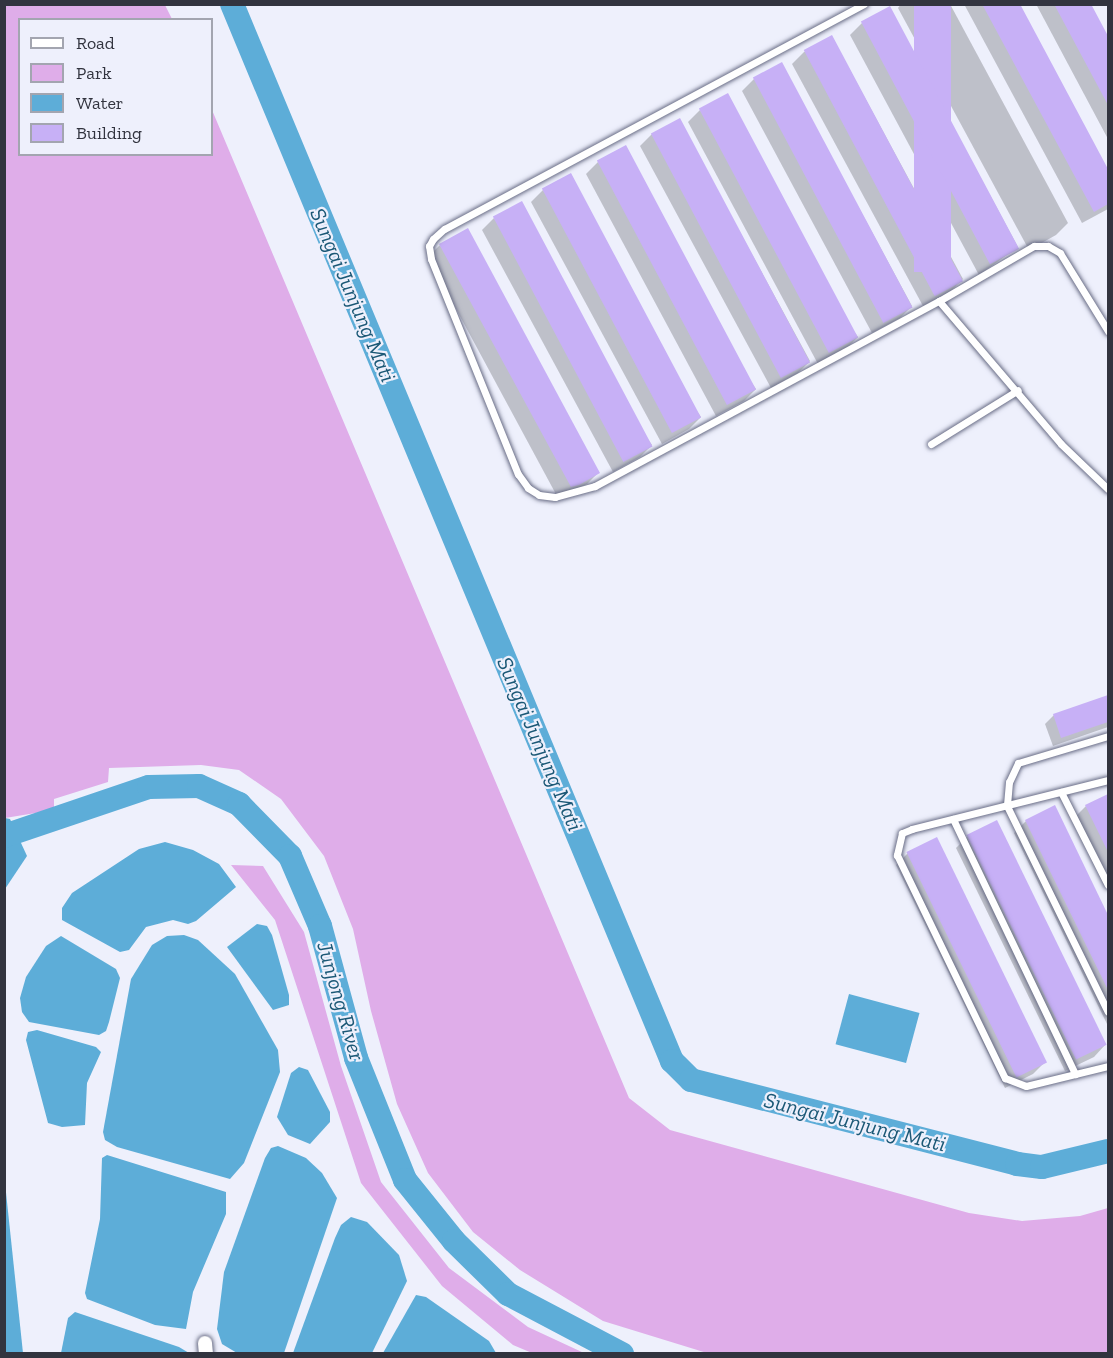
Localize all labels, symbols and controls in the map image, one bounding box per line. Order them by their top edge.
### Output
legend [18,18,213,156]
text: Road [76,32,115,54]
text: Park [76,62,112,84]
text: Water [76,92,123,114]
text: Building [76,122,142,144]
water label: Sungai Junjung Mati [304,204,402,386]
water label: Sungai Junjung Mati [491,653,589,835]
water label: Junjong River [311,939,371,1063]
water label: Sungai Junjung Mati [761,1087,949,1157]

